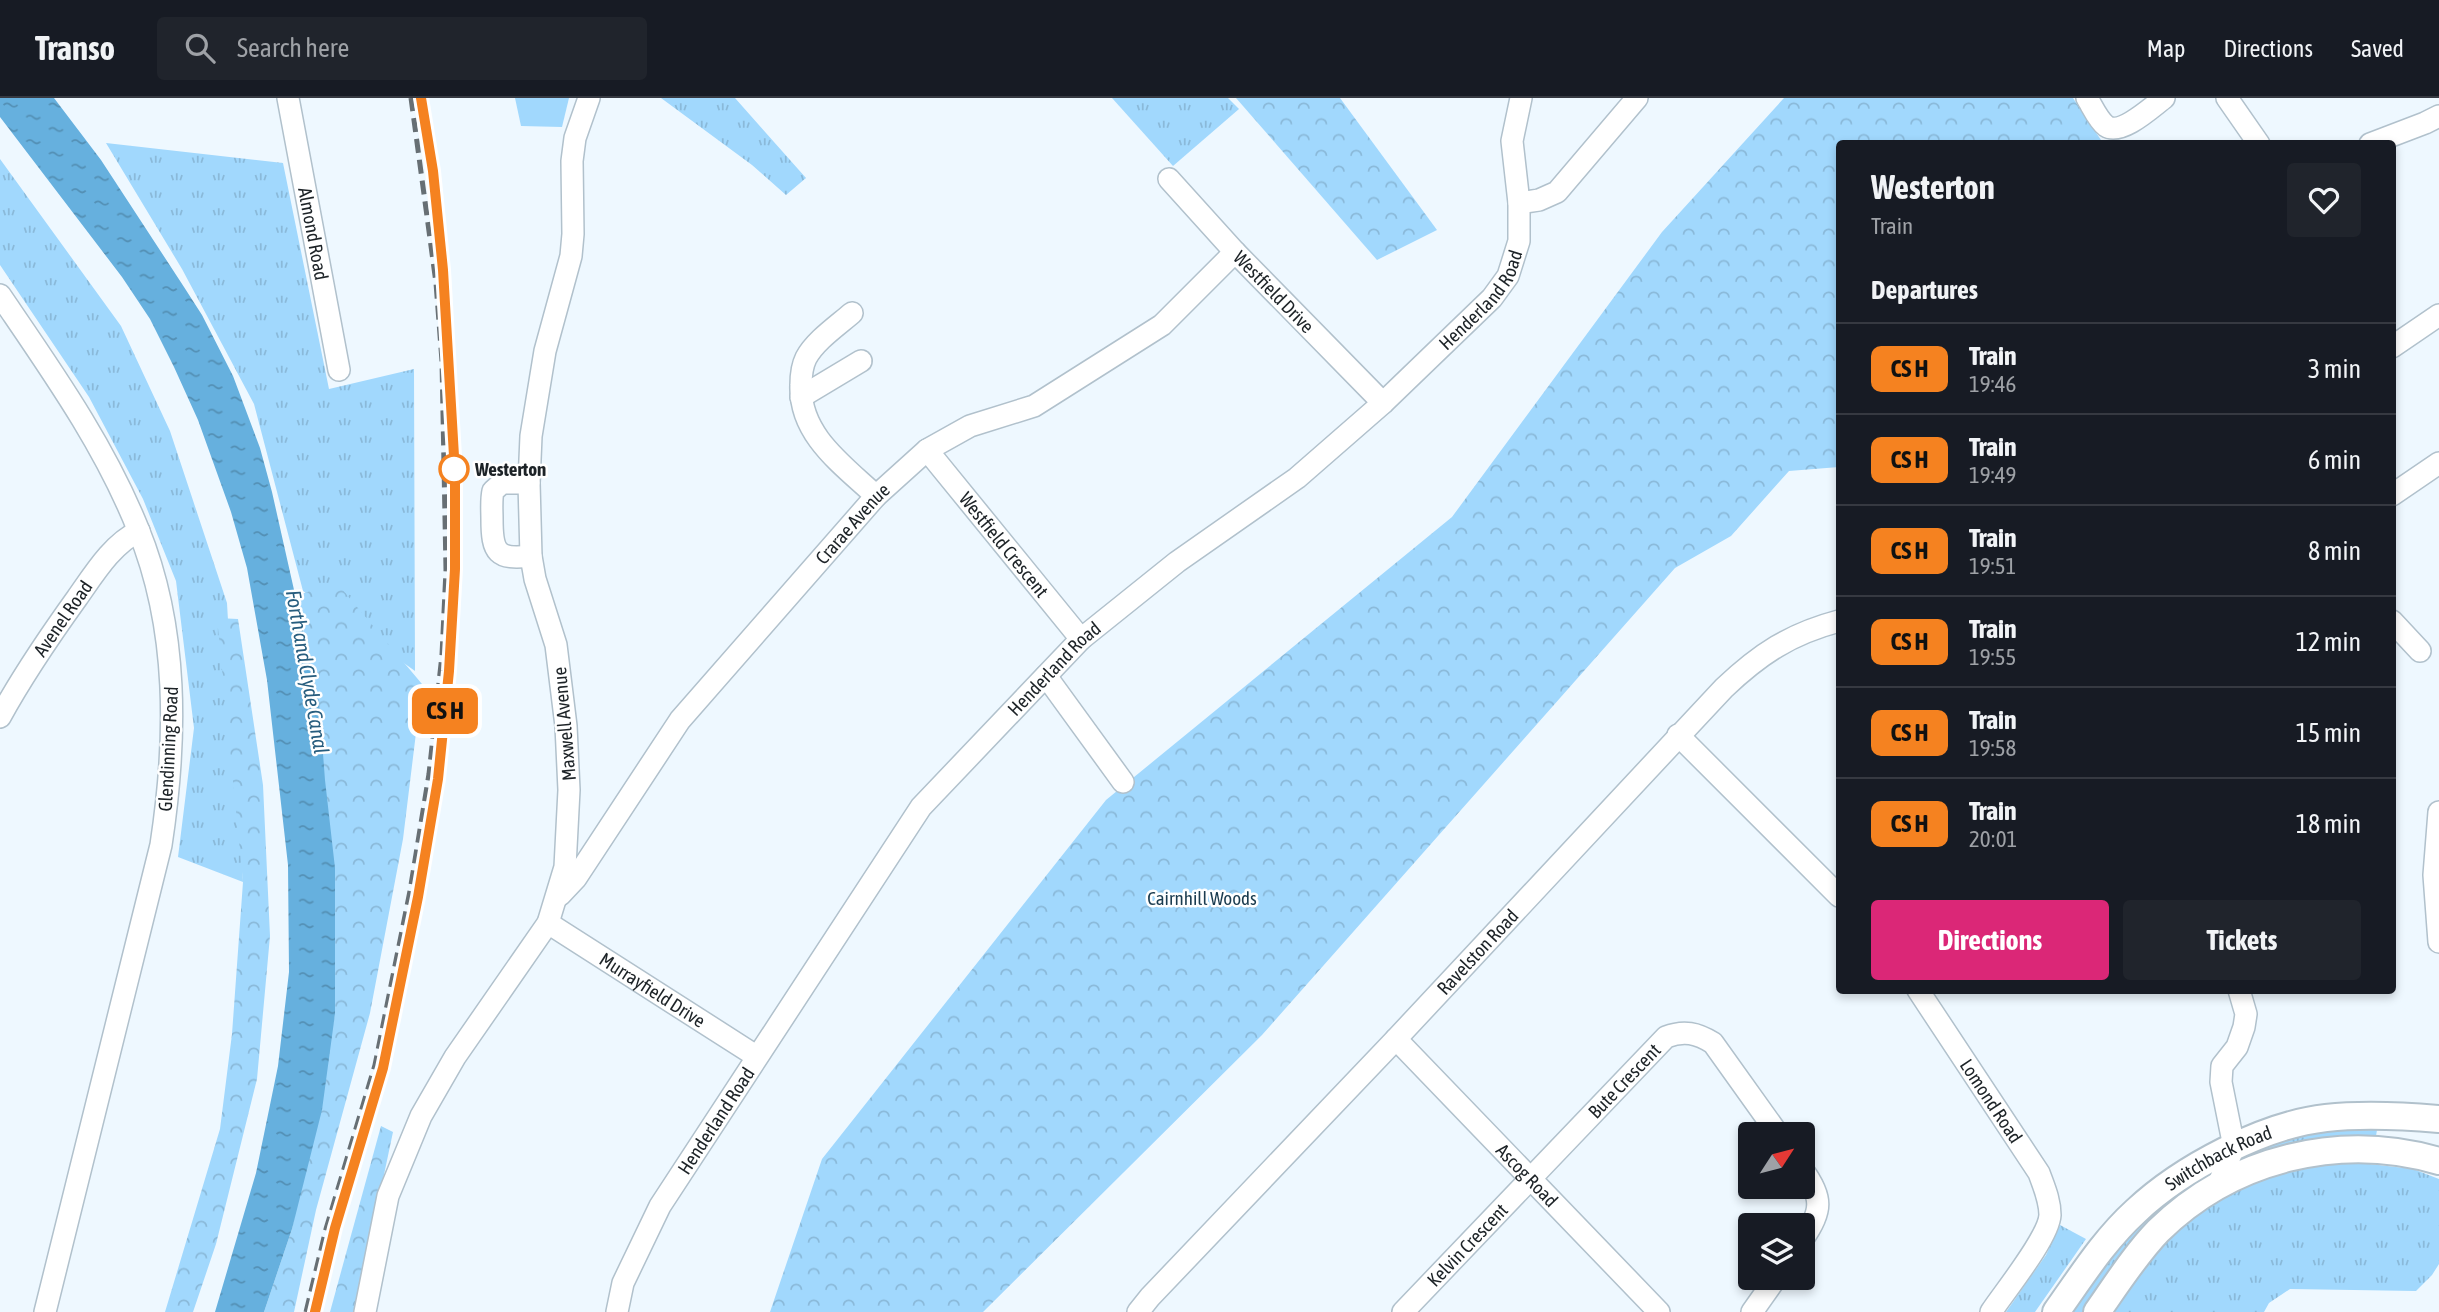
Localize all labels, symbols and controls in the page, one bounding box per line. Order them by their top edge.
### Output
search box [157,17,647,80]
text: Transo [35,29,115,67]
icon: search [181,29,219,67]
text: Search here [237,33,349,63]
text: Map [2147,35,2185,62]
text: Directions [2223,35,2313,62]
text: Saved [2351,35,2404,62]
button: heart [2287,163,2361,237]
text: Westerton [1871,168,1995,206]
street label: Almond Road [294,185,333,282]
text: Train [1871,213,1913,239]
street label: Westfield Drive [1229,246,1319,337]
street label: Henderland Road [1434,247,1526,354]
text: Departures [1871,275,1978,305]
text: Train [1969,341,2017,371]
text: 3 min [2308,354,2361,384]
text: CS H [1890,355,1929,382]
text: 19:46 [1969,371,2016,397]
text: Train [1969,432,2017,462]
text: 6 min [2308,445,2361,475]
text: CS H [1890,446,1929,473]
marker: Westerton [439,454,469,484]
place label: Westerton [474,458,546,480]
text: 19:49 [1969,462,2016,488]
street label: Crarae Avenue [811,478,894,568]
street label: Westfield Crescent [955,488,1053,601]
text: Train [1969,523,2017,553]
text: 8 min [2308,536,2361,566]
text: CS H [1890,537,1929,564]
text: 19:51 [1969,553,2016,579]
street label: Avenel Road [29,576,97,660]
water label: Forth and Clyde Canal [282,588,334,756]
text: Train [1969,614,2017,644]
street label: Henderland Road [1003,617,1105,720]
text: 12 min [2296,627,2361,657]
text: CS H [1890,628,1929,655]
text: 19:55 [1969,644,2016,670]
street label: Maxwell Avenue [548,666,580,782]
street label: Glendinning Road [154,686,182,812]
line badge: CS H [396,688,494,734]
text: CS H [426,697,464,724]
text: Train [1969,705,2017,735]
text: 15 min [2296,718,2361,748]
text: CS H [1890,719,1929,746]
text: 19:58 [1969,735,2016,761]
text: Train [1969,796,2017,826]
text: 18 min [2296,809,2361,839]
text: CS H [1890,810,1929,837]
text: 20:01 [1969,826,2017,852]
park label: Cairnhill Woods [1147,887,1257,909]
button: Directions [1871,900,2109,980]
button: Tickets [2123,900,2361,980]
street label: Ravelston Road [1432,905,1523,999]
street label: Murrayfield Drive [596,948,709,1032]
street label: Bute Crescent [1584,1039,1665,1123]
street label: Lomond Road [1956,1055,2027,1147]
street label: Henderland Road [673,1063,759,1178]
street label: Switchback Road [2161,1121,2275,1195]
north arrow [1738,1122,1815,1199]
map controls [1738,1122,1815,1290]
street label: Ascog Road [1492,1139,1562,1211]
street label: Kelvin Crescent [1423,1199,1512,1291]
button: layers [1738,1213,1815,1290]

